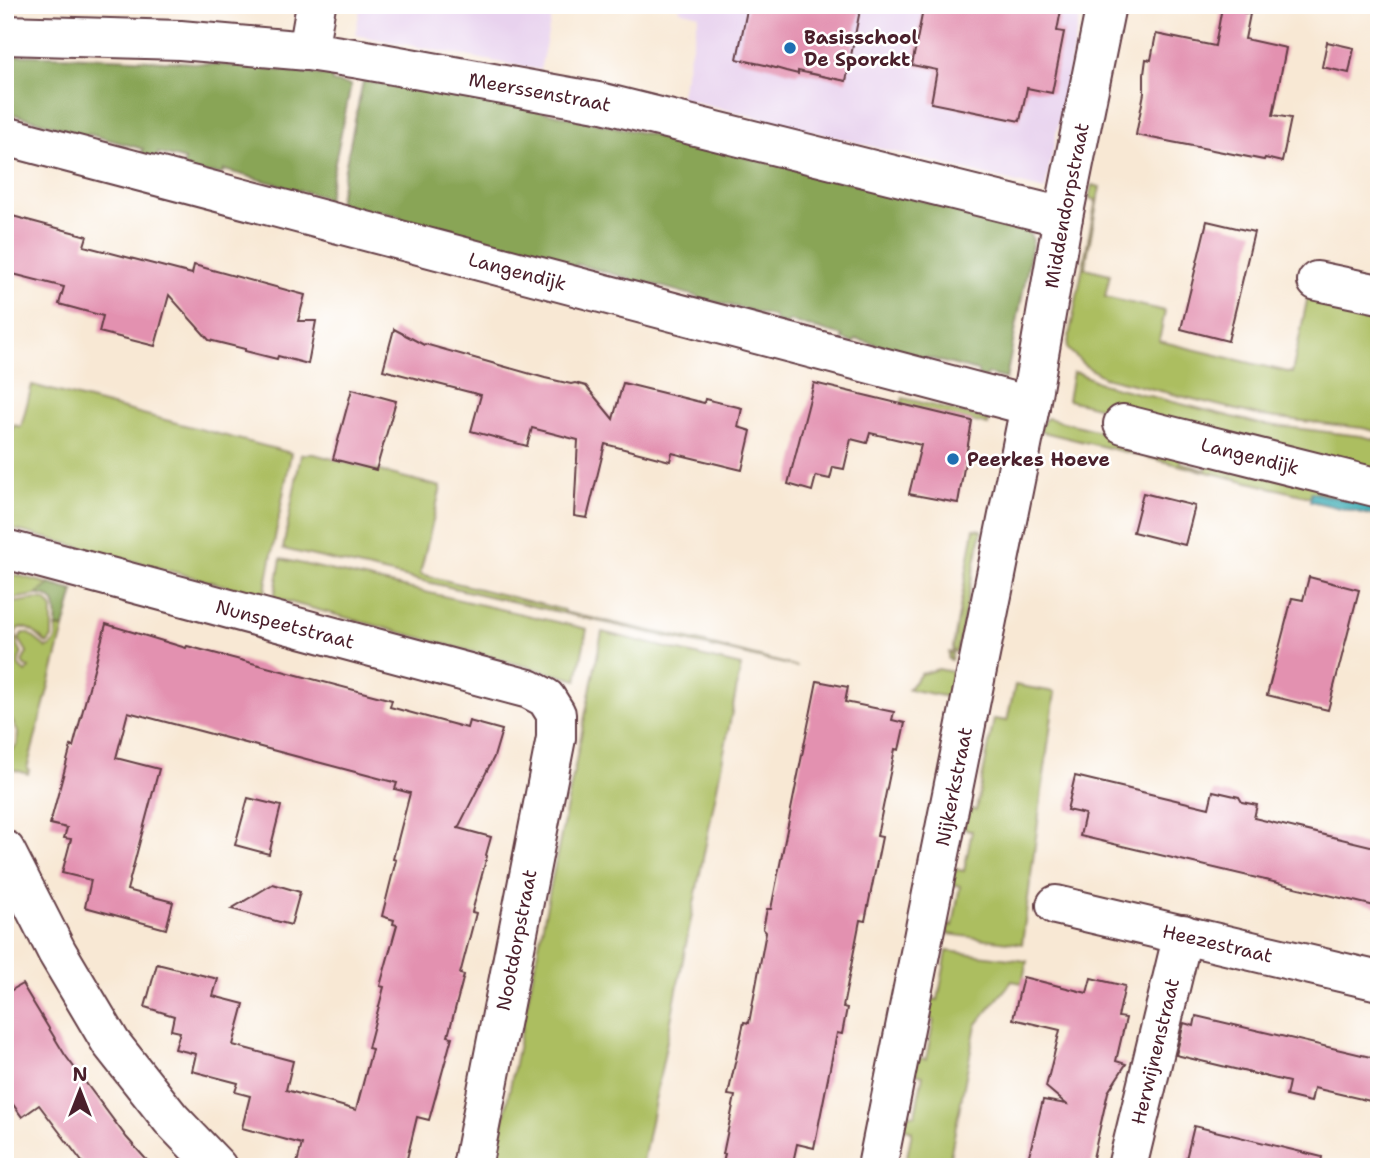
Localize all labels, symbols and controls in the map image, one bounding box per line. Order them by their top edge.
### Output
place label: Basisschool De Sporckt [804,25,918,72]
marker: Basisschool De Sporckt [782,40,798,56]
street label: Meerssenstraat [467,67,614,118]
street label: Middendorpstraat [1039,121,1095,290]
street label: Langendijk [466,247,569,296]
street label: Langendijk [1198,432,1302,481]
place label: Peerkes Hoeve [967,447,1110,472]
marker: Peerkes Hoeve [945,451,961,467]
street label: Nunspeetstraat [213,594,357,655]
street label: Nijkerkstraat [930,725,978,848]
street label: Nootdorpstraat [491,867,542,1013]
street label: Heezestraat [1160,918,1275,969]
street label: Herwijnenstraat [1126,976,1185,1127]
north arrow [46,1056,116,1126]
text: N [72,1062,88,1087]

